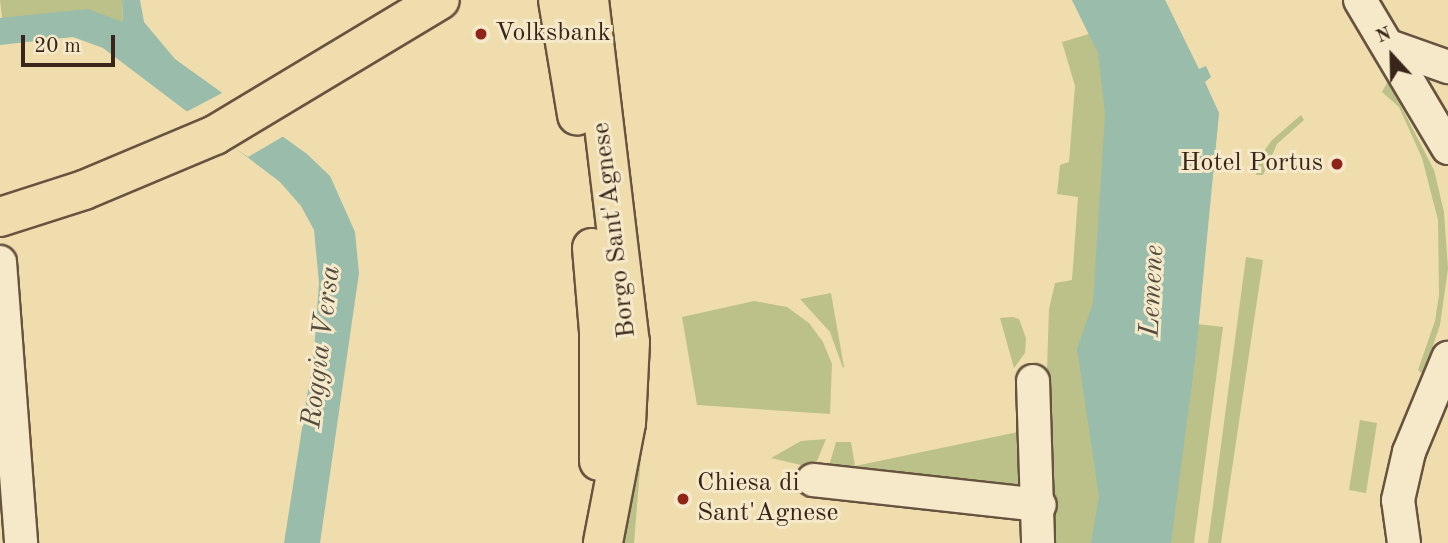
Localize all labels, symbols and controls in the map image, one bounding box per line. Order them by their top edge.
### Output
place label: Volksbank [495,18,611,50]
scale bar [24,21,119,65]
north arrow [1357,21,1427,91]
text: N [1374,25,1394,48]
marker: Volksbank [473,26,489,42]
text: 20 m [34,36,81,57]
street label: Borgo Sant'Agnese [586,120,644,340]
place label: Hotel Portus [1180,148,1323,180]
marker: Hotel Portus [1329,156,1345,172]
water label: Lemene [1134,244,1172,338]
water label: Roggia Versa [295,264,349,430]
place label: Chiesa di Sant'Agnese [697,468,838,530]
marker: Chiesa di Sant'Agnese [675,491,691,507]

